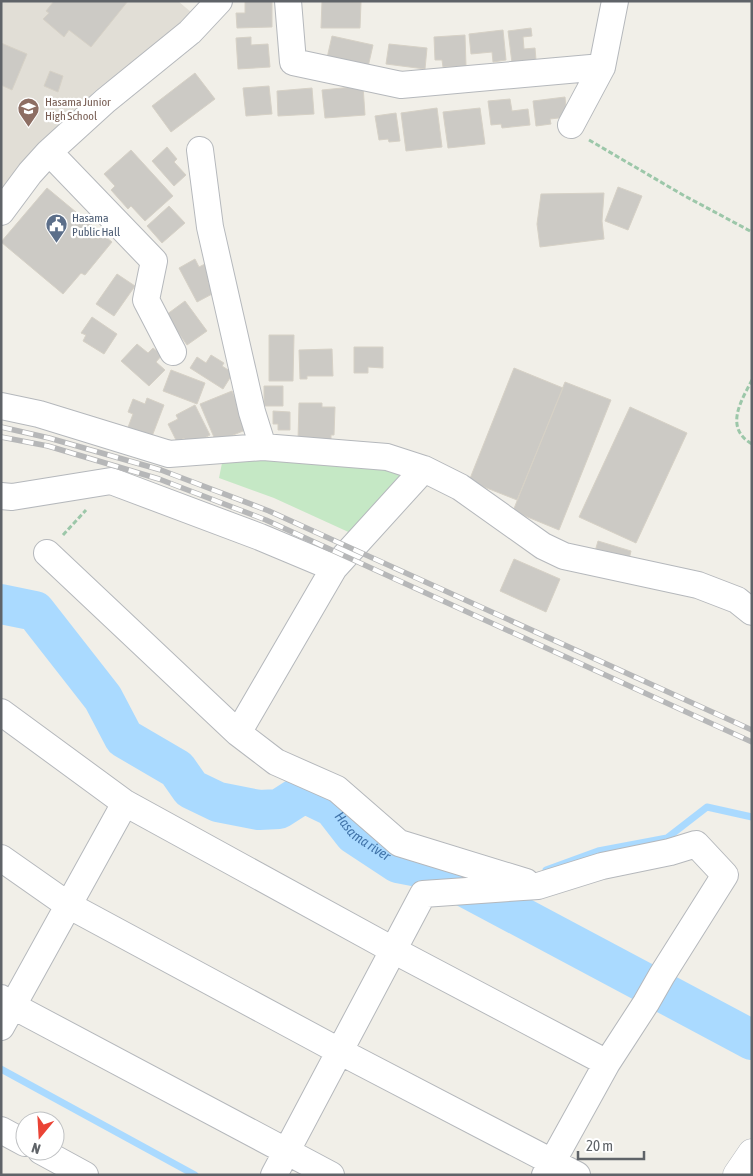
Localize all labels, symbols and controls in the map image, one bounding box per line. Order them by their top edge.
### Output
place label: Hasama Junior High School [45,95,111,123]
school or university icon: Hasama Junior High School [17,97,41,128]
place label: Hasama Public Hall [72,211,121,239]
public building icon: Hasama Public Hall [44,213,68,244]
water label: Hasama river [332,809,394,864]
north arrow [15,1111,65,1161]
scale bar [578,1128,644,1160]
text: 20 m [586,1137,613,1154]
text: N [30,1139,42,1157]

